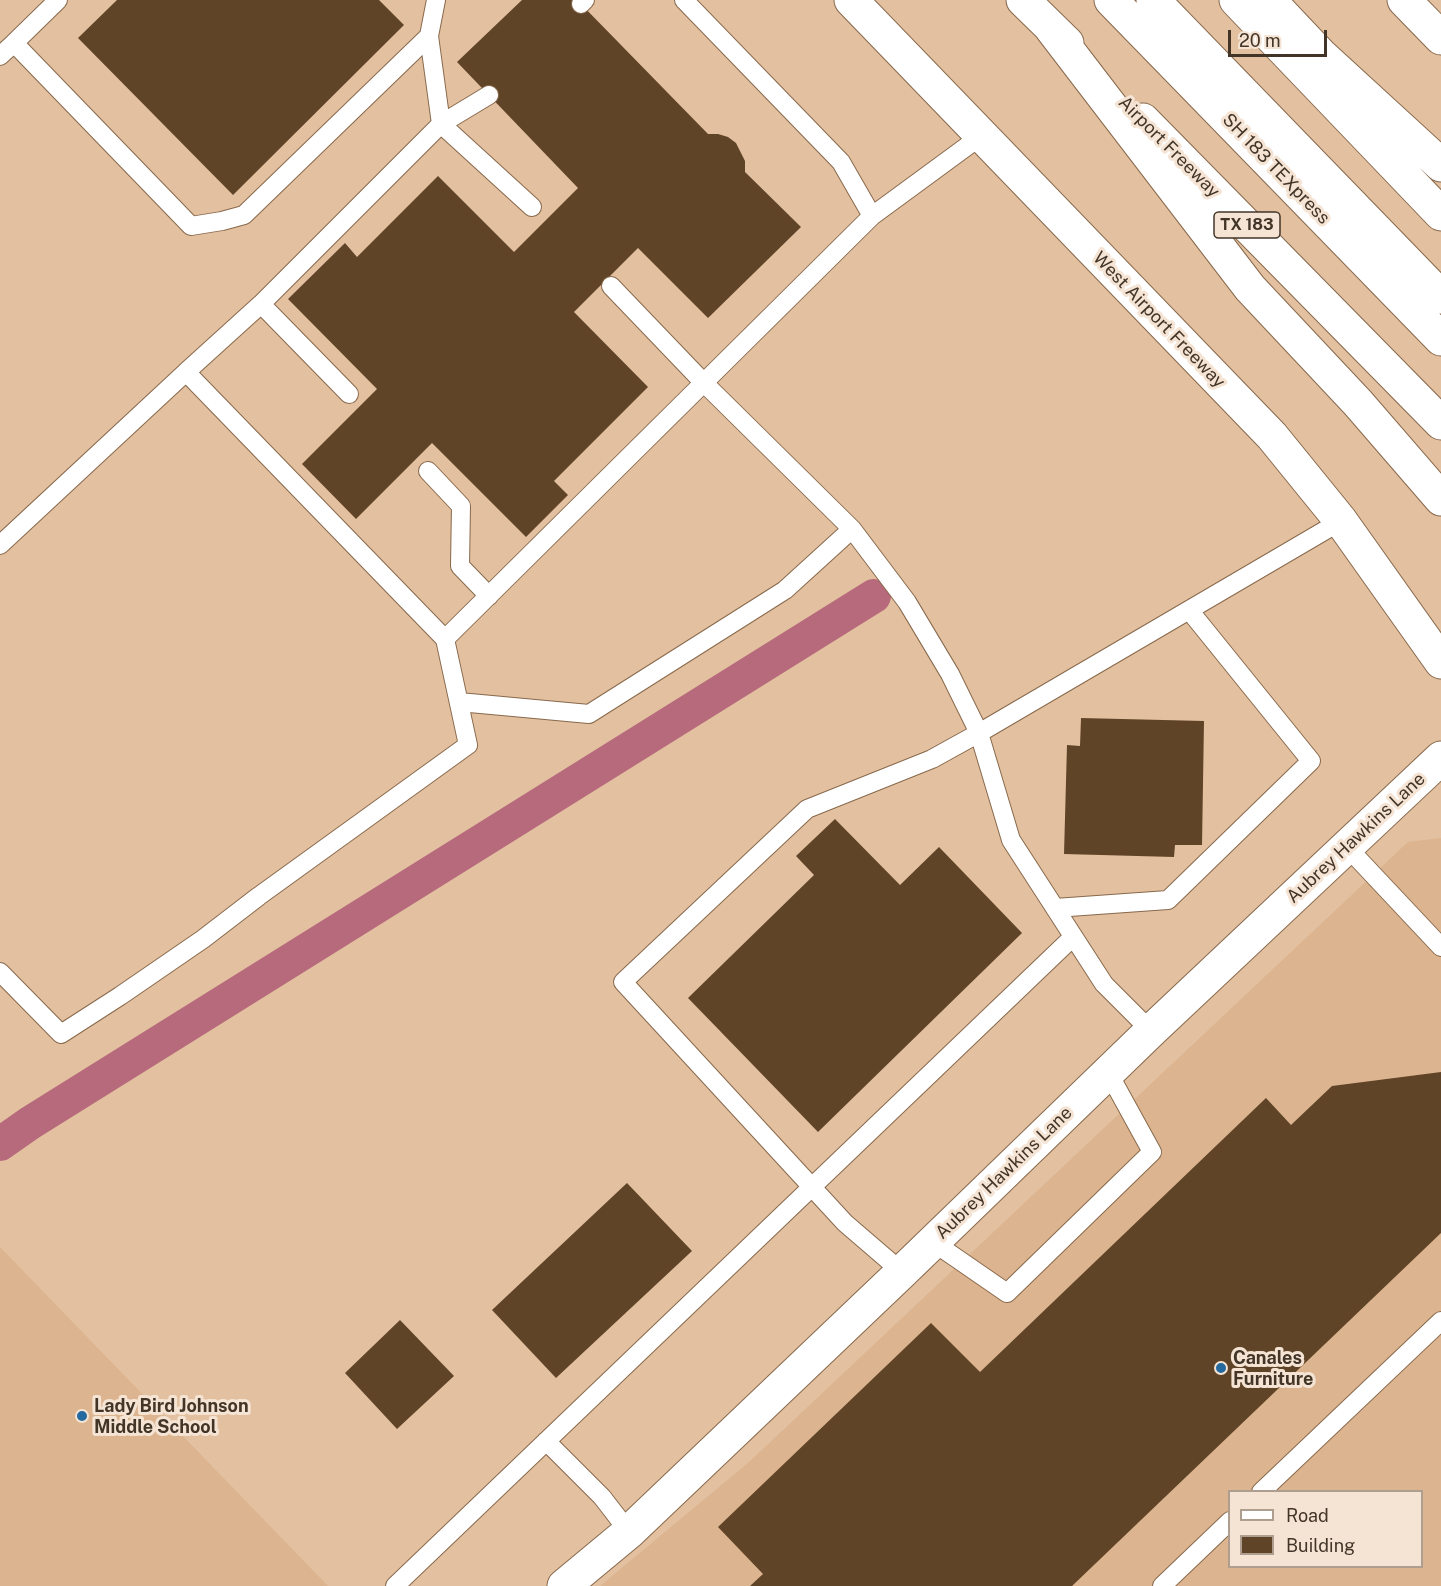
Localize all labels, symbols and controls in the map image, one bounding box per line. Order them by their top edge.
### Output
scale bar [1231,18,1330,56]
text: 20 m [1239,30,1281,51]
street label: Airport Freeway [1114,92,1224,202]
street label: SH 183 TEXpress [1218,109,1334,229]
road number: TX 183 [1214,212,1280,238]
street label: West Airport Freeway [1088,247,1230,393]
street label: Aubrey Hawkins Lane [1282,768,1430,908]
street label: Aubrey Hawkins Lane [931,1102,1077,1244]
place label: Canales Furniture [1233,1347,1313,1390]
marker: Canales Furniture [1214,1361,1228,1375]
place label: Lady Bird Johnson Middle School [94,1395,249,1438]
marker: Lady Bird Johnson Middle School [75,1409,89,1423]
legend [1228,1490,1423,1568]
text: Road [1286,1505,1329,1526]
text: Building [1286,1535,1355,1556]

